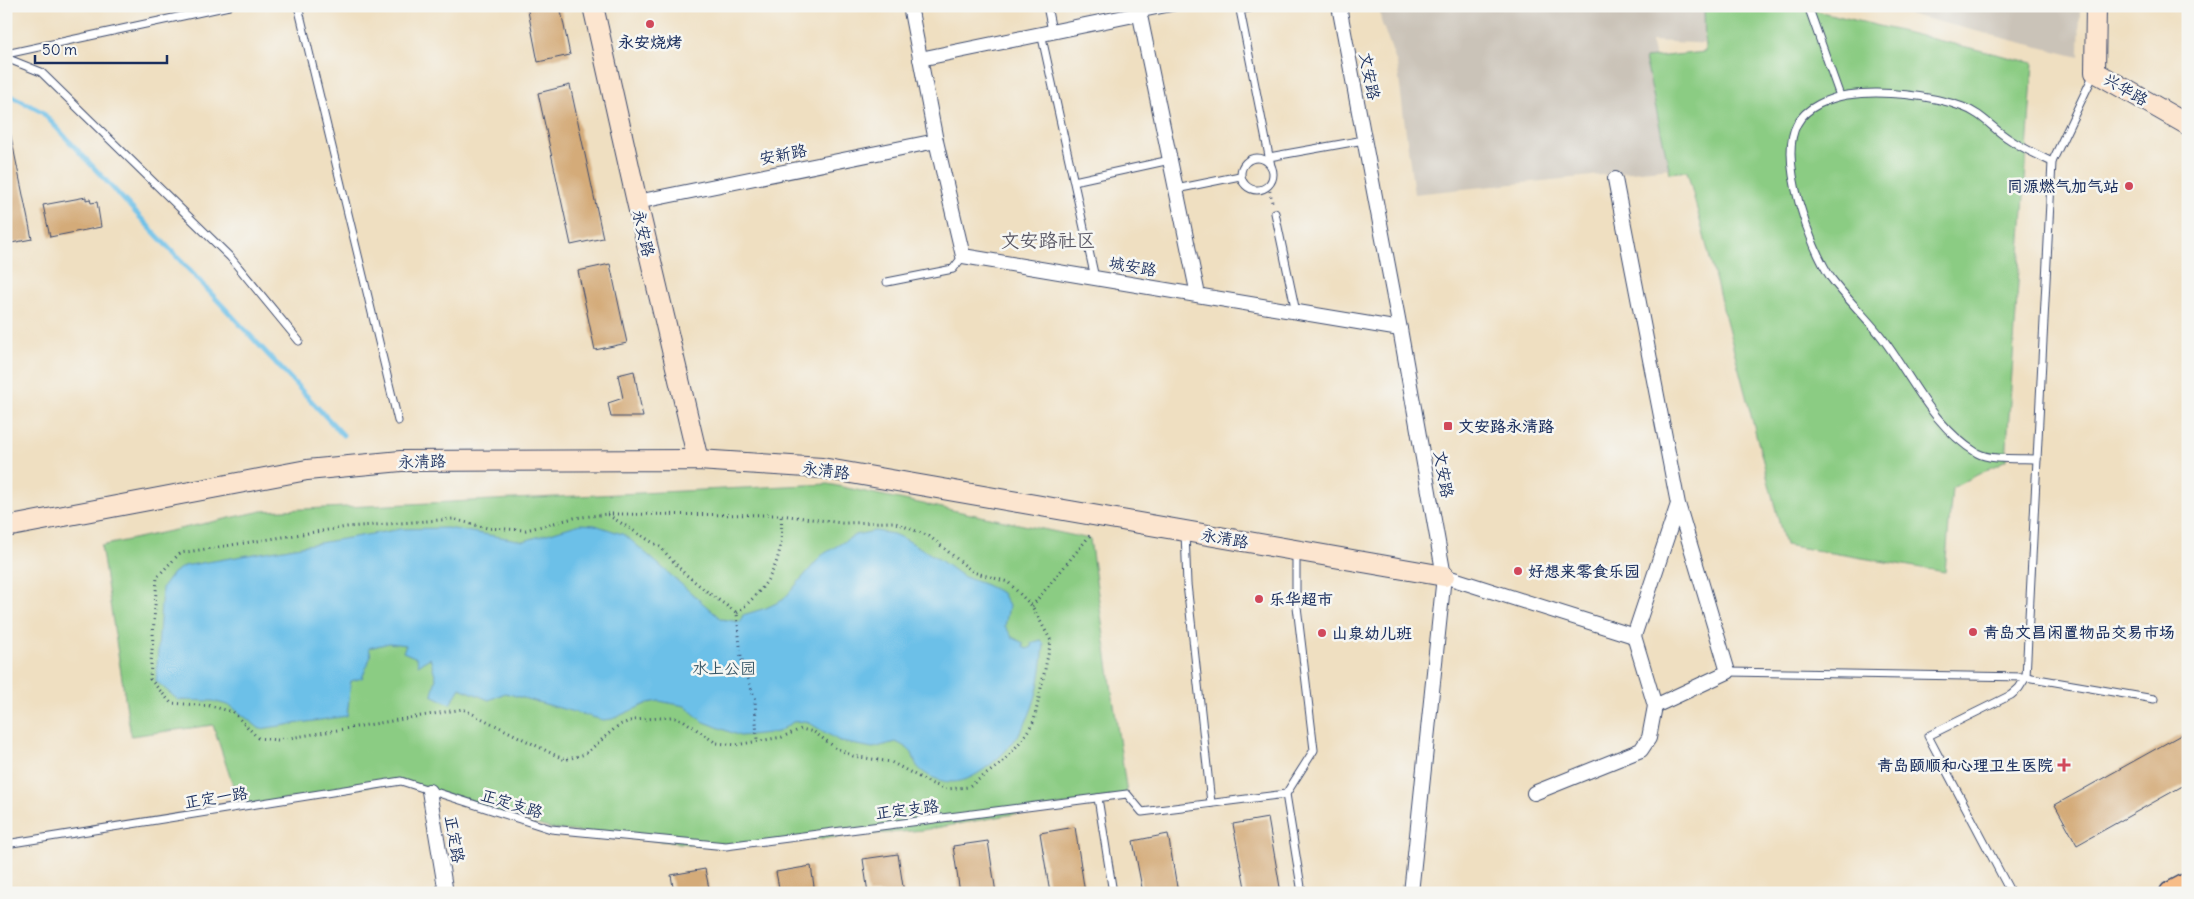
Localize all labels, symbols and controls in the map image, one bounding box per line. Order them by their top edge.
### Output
marker: 永安烧烤 [644,18,656,30]
scale bar [35,32,168,64]
place label: 永安烧烤 [618,32,682,52]
text: 50 m [42,40,77,59]
street label: 文安路 [1356,51,1384,101]
street label: 兴华路 [2100,68,2152,110]
street label: 安新路 [758,140,808,168]
place label: 同源燃气加气站 [2007,176,2119,196]
marker: 同源燃气加气站 [2123,180,2135,192]
street label: 永安路 [629,207,659,259]
district label: 文安路社区 [1000,228,1096,252]
street label: 城安路 [1108,252,1158,280]
place label: 文安路永清路 [1458,416,1554,436]
marker: 文安路永清路 [1442,420,1454,432]
street label: 文安路 [1430,449,1458,499]
street label: 永清路 [398,451,446,471]
street label: 永清路 [801,457,851,483]
street label: 永清路 [1200,524,1250,552]
place label: 好想来零食乐园 [1528,561,1640,581]
marker: 好想来零食乐园 [1512,565,1524,577]
place label: 乐华超市 [1269,589,1333,609]
marker: 乐华超市 [1253,593,1265,605]
place label: 青岛文昌闲置物品交易市场 [1983,622,2175,642]
place label: 山泉幼儿班 [1332,623,1412,643]
marker: 青岛文昌闲置物品交易市场 [1967,626,1979,638]
marker: 山泉幼儿班 [1316,627,1328,639]
park label: 水上公园 [692,658,756,678]
place label: 青岛颐顺和心理卫生医院 [1877,755,2053,775]
marker: 青岛颐顺和心理卫生医院 [2057,758,2071,772]
street label: 正定一路 [183,782,249,812]
street label: 正定支路 [478,784,546,822]
street label: 正定支路 [874,795,940,823]
street label: 正定路 [441,814,469,864]

